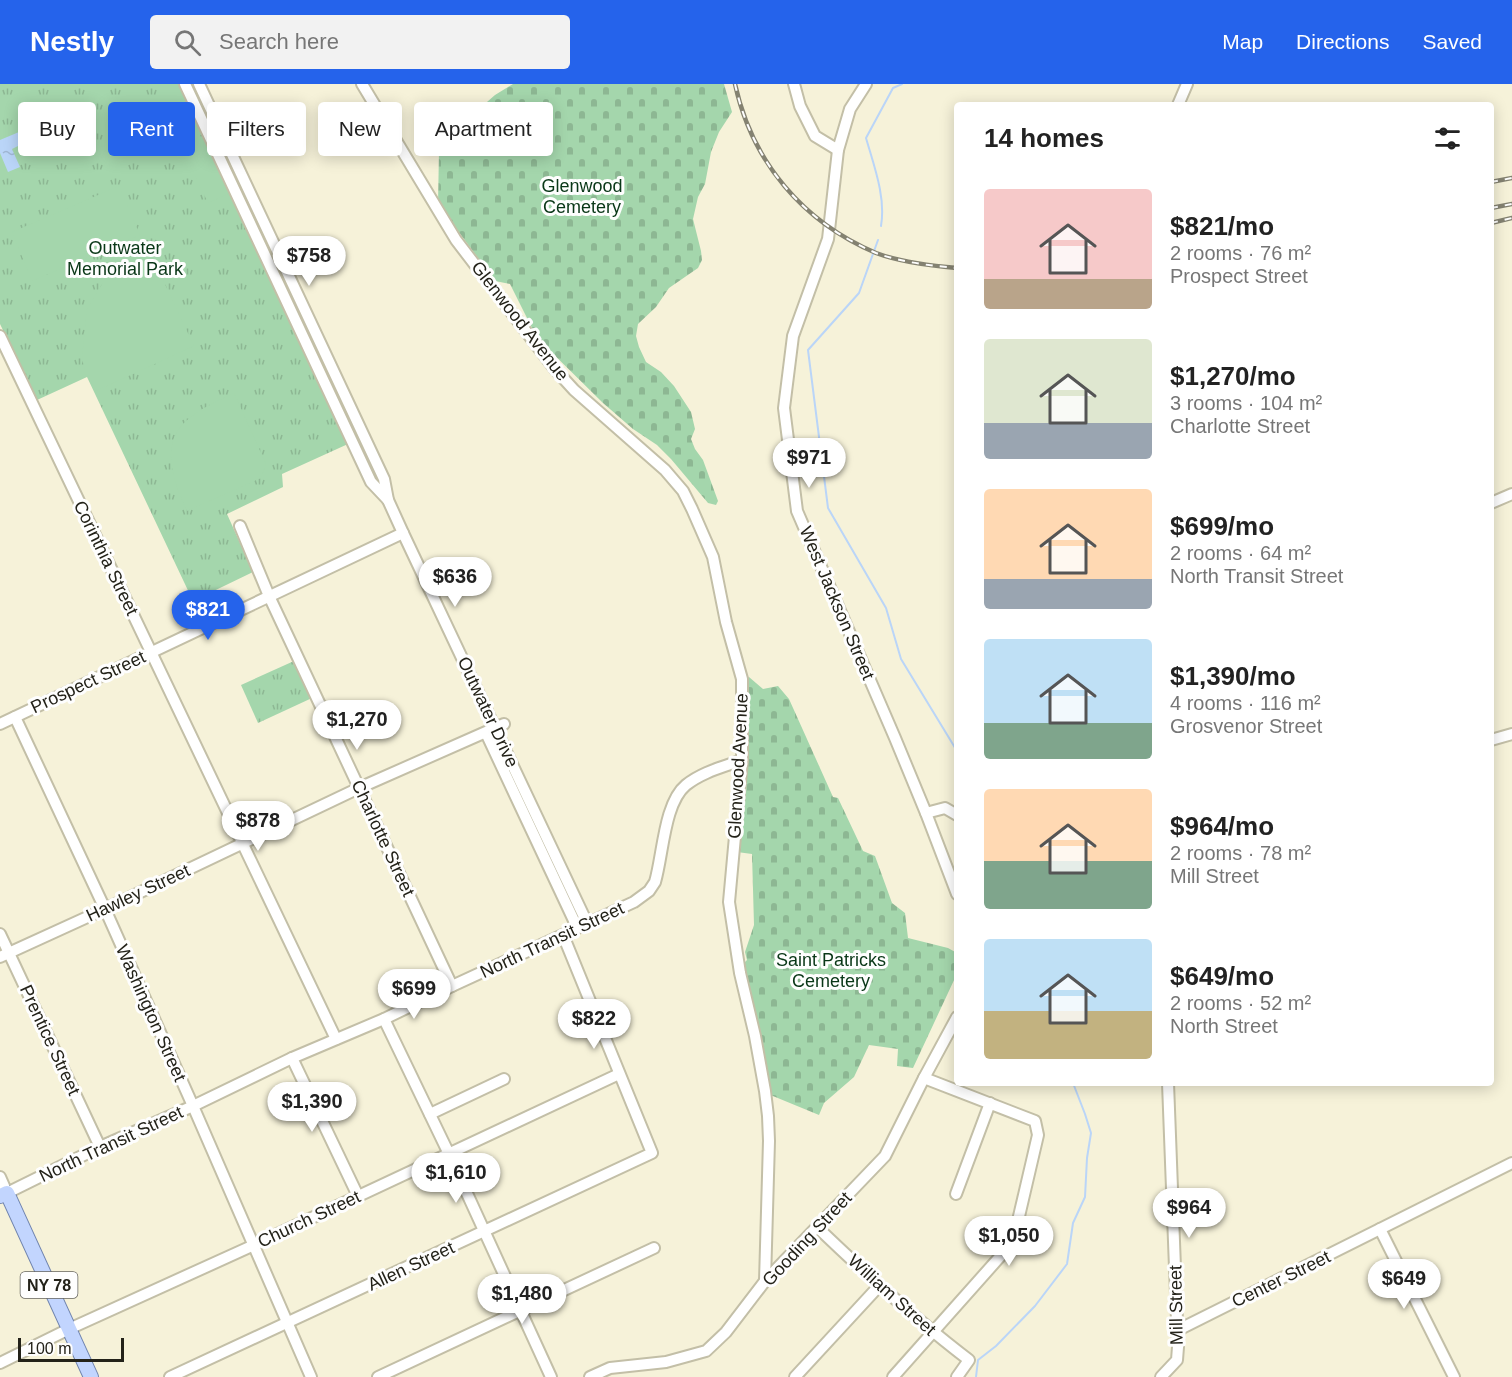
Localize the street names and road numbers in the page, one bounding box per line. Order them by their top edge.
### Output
street label: Glenwood Avenue [467,257,573,385]
street label: Corinthia Street [70,497,142,619]
street label: West Jackson Street [796,523,878,683]
street label: Prospect Street [28,647,148,717]
street label: Outwater Drive [454,653,522,771]
street label: Glenwood Avenue [724,693,752,839]
street label: Charlotte Street [347,777,419,899]
street label: Hawley Street [83,860,193,926]
street label: North Transit Street [477,898,627,982]
street label: Washington Street [112,942,190,1084]
street label: Prentice Street [16,982,84,1098]
street label: North Transit Street [36,1102,186,1186]
street label: Church Street [254,1186,364,1252]
street label: Gooding Street [758,1188,856,1290]
street label: Allen Street [365,1237,457,1295]
street label: Center Street [1229,1247,1333,1311]
street label: William Street [844,1250,940,1340]
street label: Mill Street [1165,1265,1187,1345]
road number: NY 78 [20,1272,78,1298]

